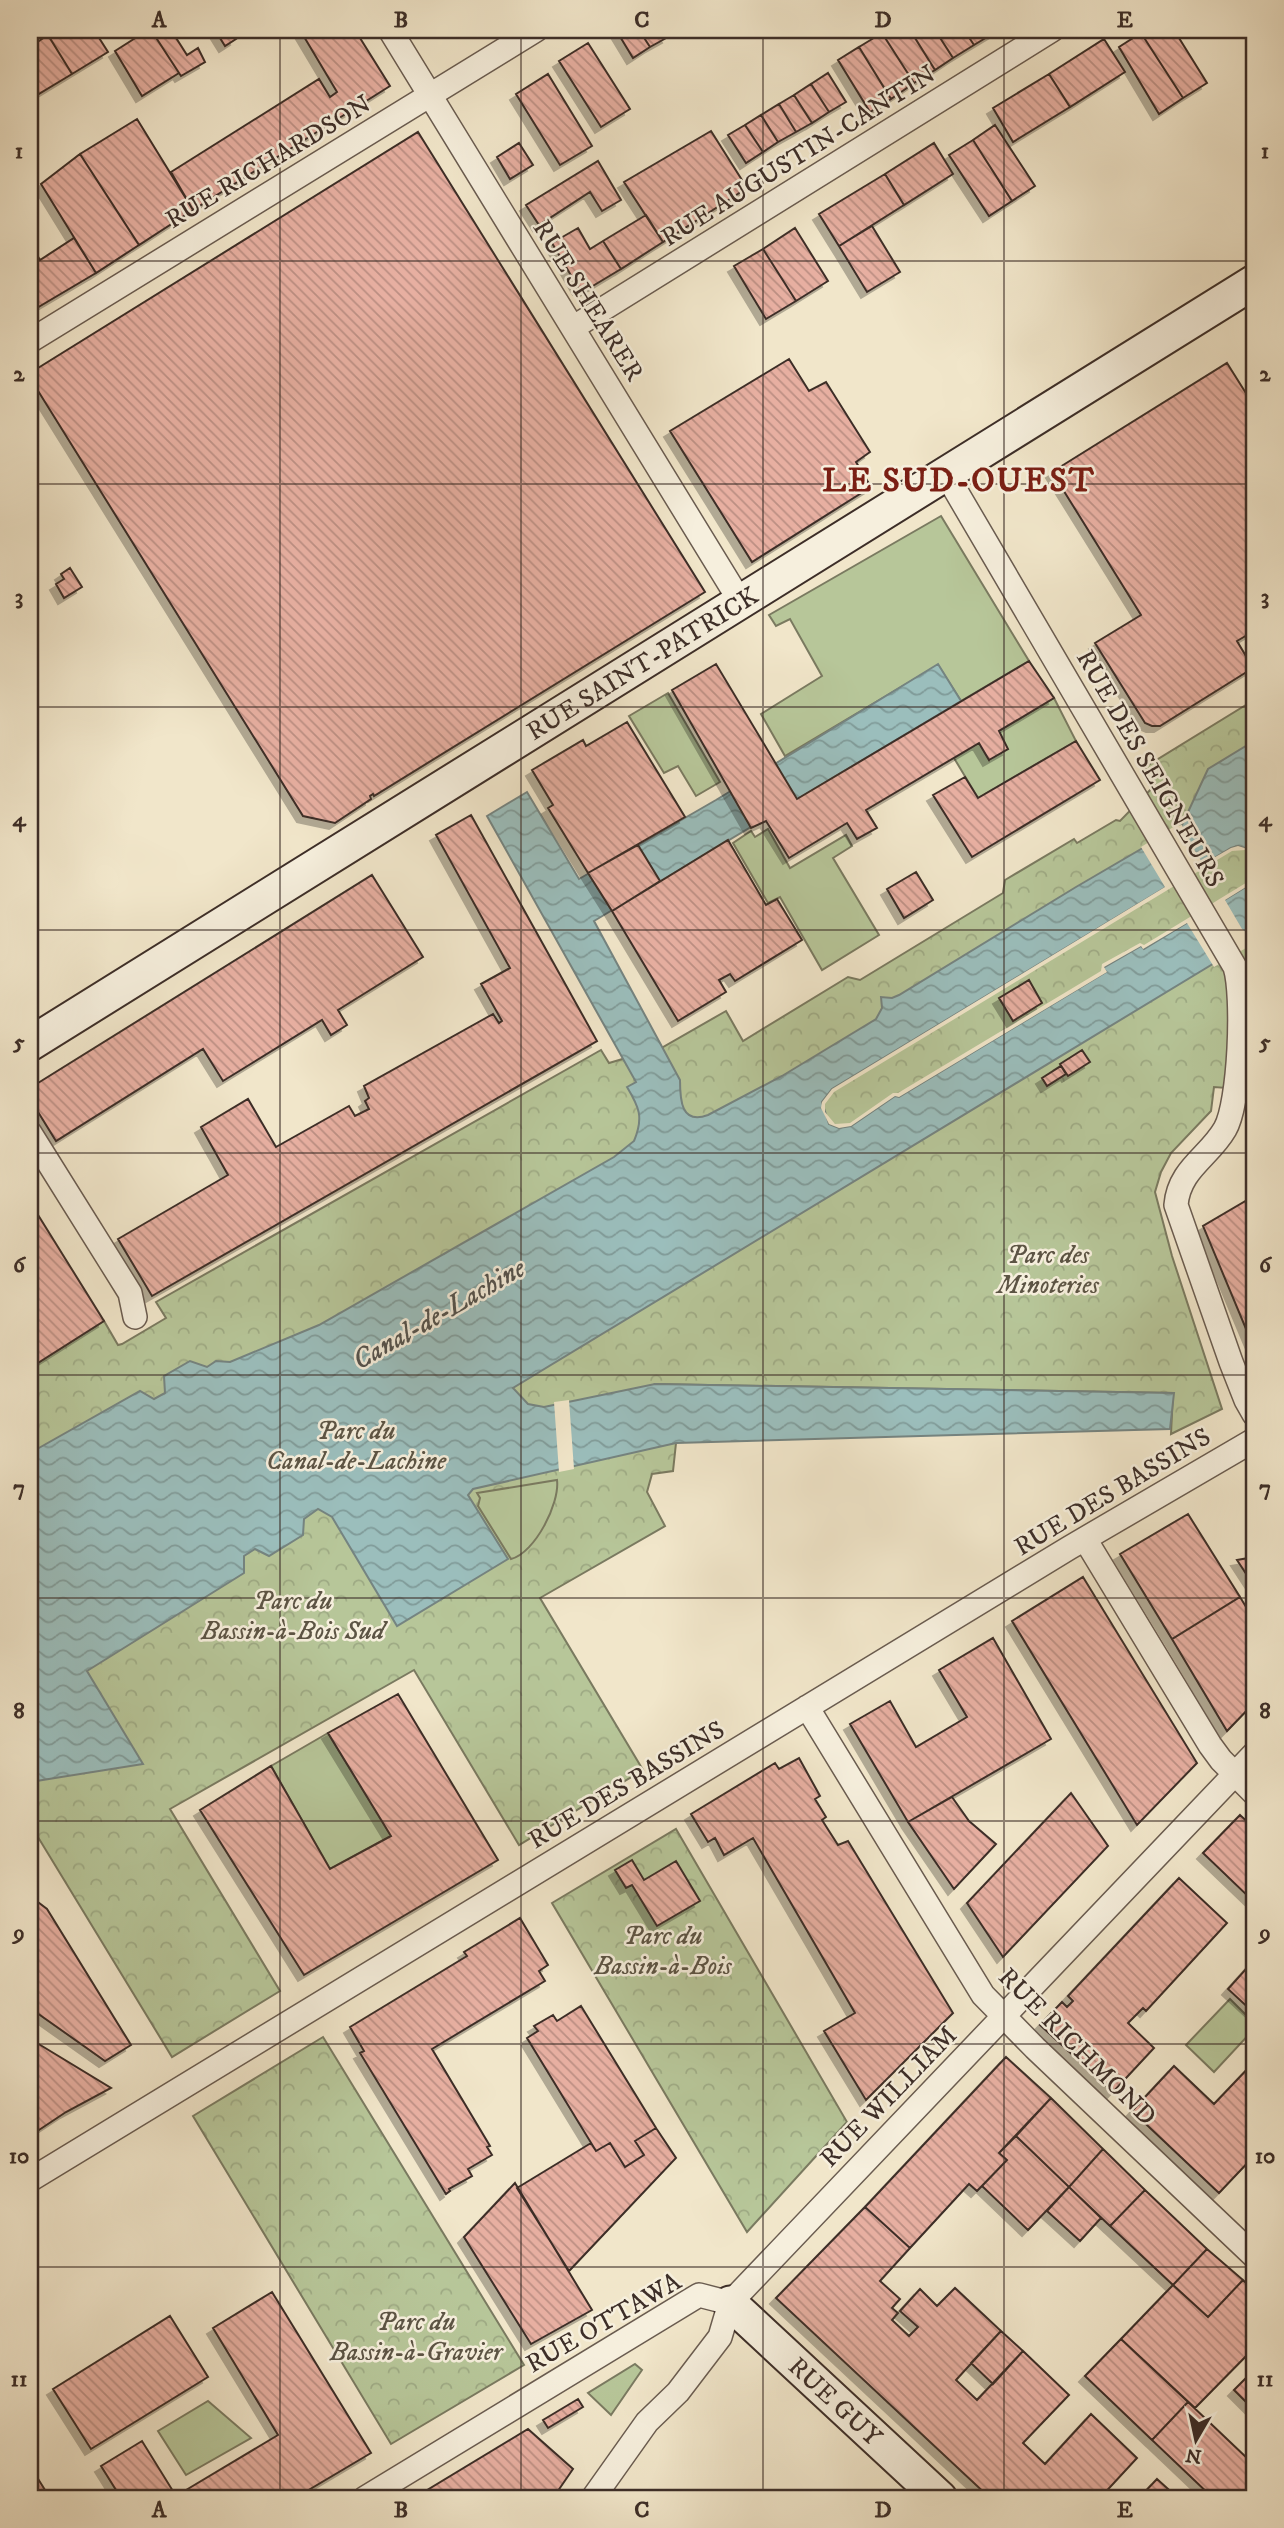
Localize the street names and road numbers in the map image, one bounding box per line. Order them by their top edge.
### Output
street label: RUE AUGUSTIN-CANTIN [655,58,942,255]
street label: RUE RICHARDSON [160,88,378,237]
street label: RUE SHEARER [525,214,651,388]
street label: RUE SAINT-PATRICK [521,579,765,749]
street label: RUE DES SEIGNEURS [1068,644,1231,893]
street label: RUE DES BASSINS [1009,1421,1217,1564]
street label: RUE DES BASSINS [523,1714,731,1857]
street label: RUE RICHMOND [991,1961,1163,2133]
street label: RUE WILLIAM [813,2019,965,2175]
street label: RUE OTTAWA [520,2265,688,2381]
street label: RUE GUY [781,2351,889,2454]

